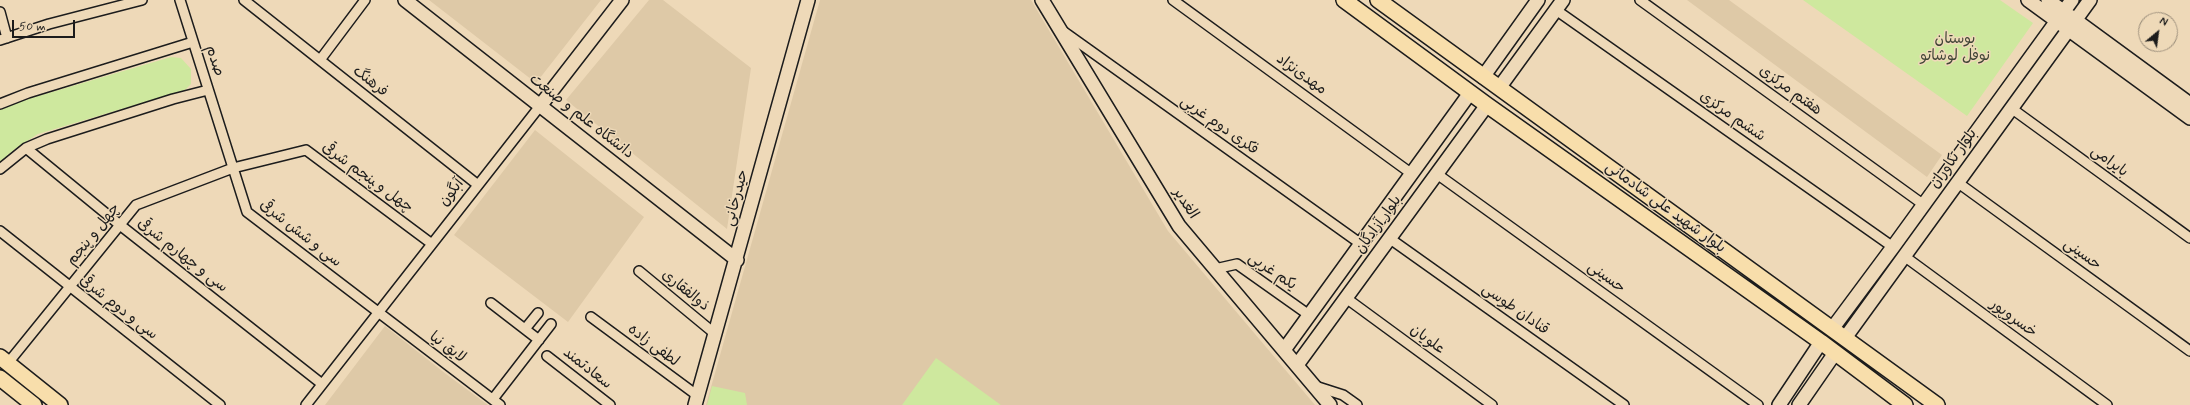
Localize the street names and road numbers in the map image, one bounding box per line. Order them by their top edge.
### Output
street label: صدم [201,43,227,79]
street label: مهدی‌نژاد [1272,51,1330,99]
street label: هفتم مرکزی [1755,62,1825,120]
street label: فرهنگ [349,63,391,101]
street label: دانشگاه علم و صنعت [525,71,637,163]
street label: ششم مرکزی [1696,88,1768,146]
street label: فکری دوم غربی [1176,92,1262,160]
street label: بلوار تکاوران [1926,126,1982,192]
street label: چهل و ‍پنجم شرقی [318,139,416,217]
street label: بایرامی [2087,142,2131,182]
street label: بلوار شهید علی شادمانی [1601,158,1729,258]
street label: حیدرخانی [721,168,753,228]
street label: آبگون [436,176,468,210]
street label: الغدیر [1168,185,1202,223]
street label: بلوار آزادگان [1352,192,1406,258]
street label: سی و شش شرقی [255,196,345,272]
street label: چهل و پنجم [63,200,125,270]
street label: سی و چهارم شرقی [133,215,231,297]
street label: حسینی [2060,235,2104,275]
street label: یکم غربی [1244,249,1300,295]
street label: حسینی [1584,258,1628,298]
street label: ذوالفقاری [657,266,713,316]
street label: سی و دوم شرقی [75,272,161,344]
street label: قنادان طوسی [1478,280,1552,340]
street label: خسروپور [1986,296,2040,342]
street label: لطفی زاده [624,321,682,371]
street label: علویان [1406,321,1448,359]
street label: لایق نیا [425,329,469,367]
street label: سعادتمند [559,344,615,394]

